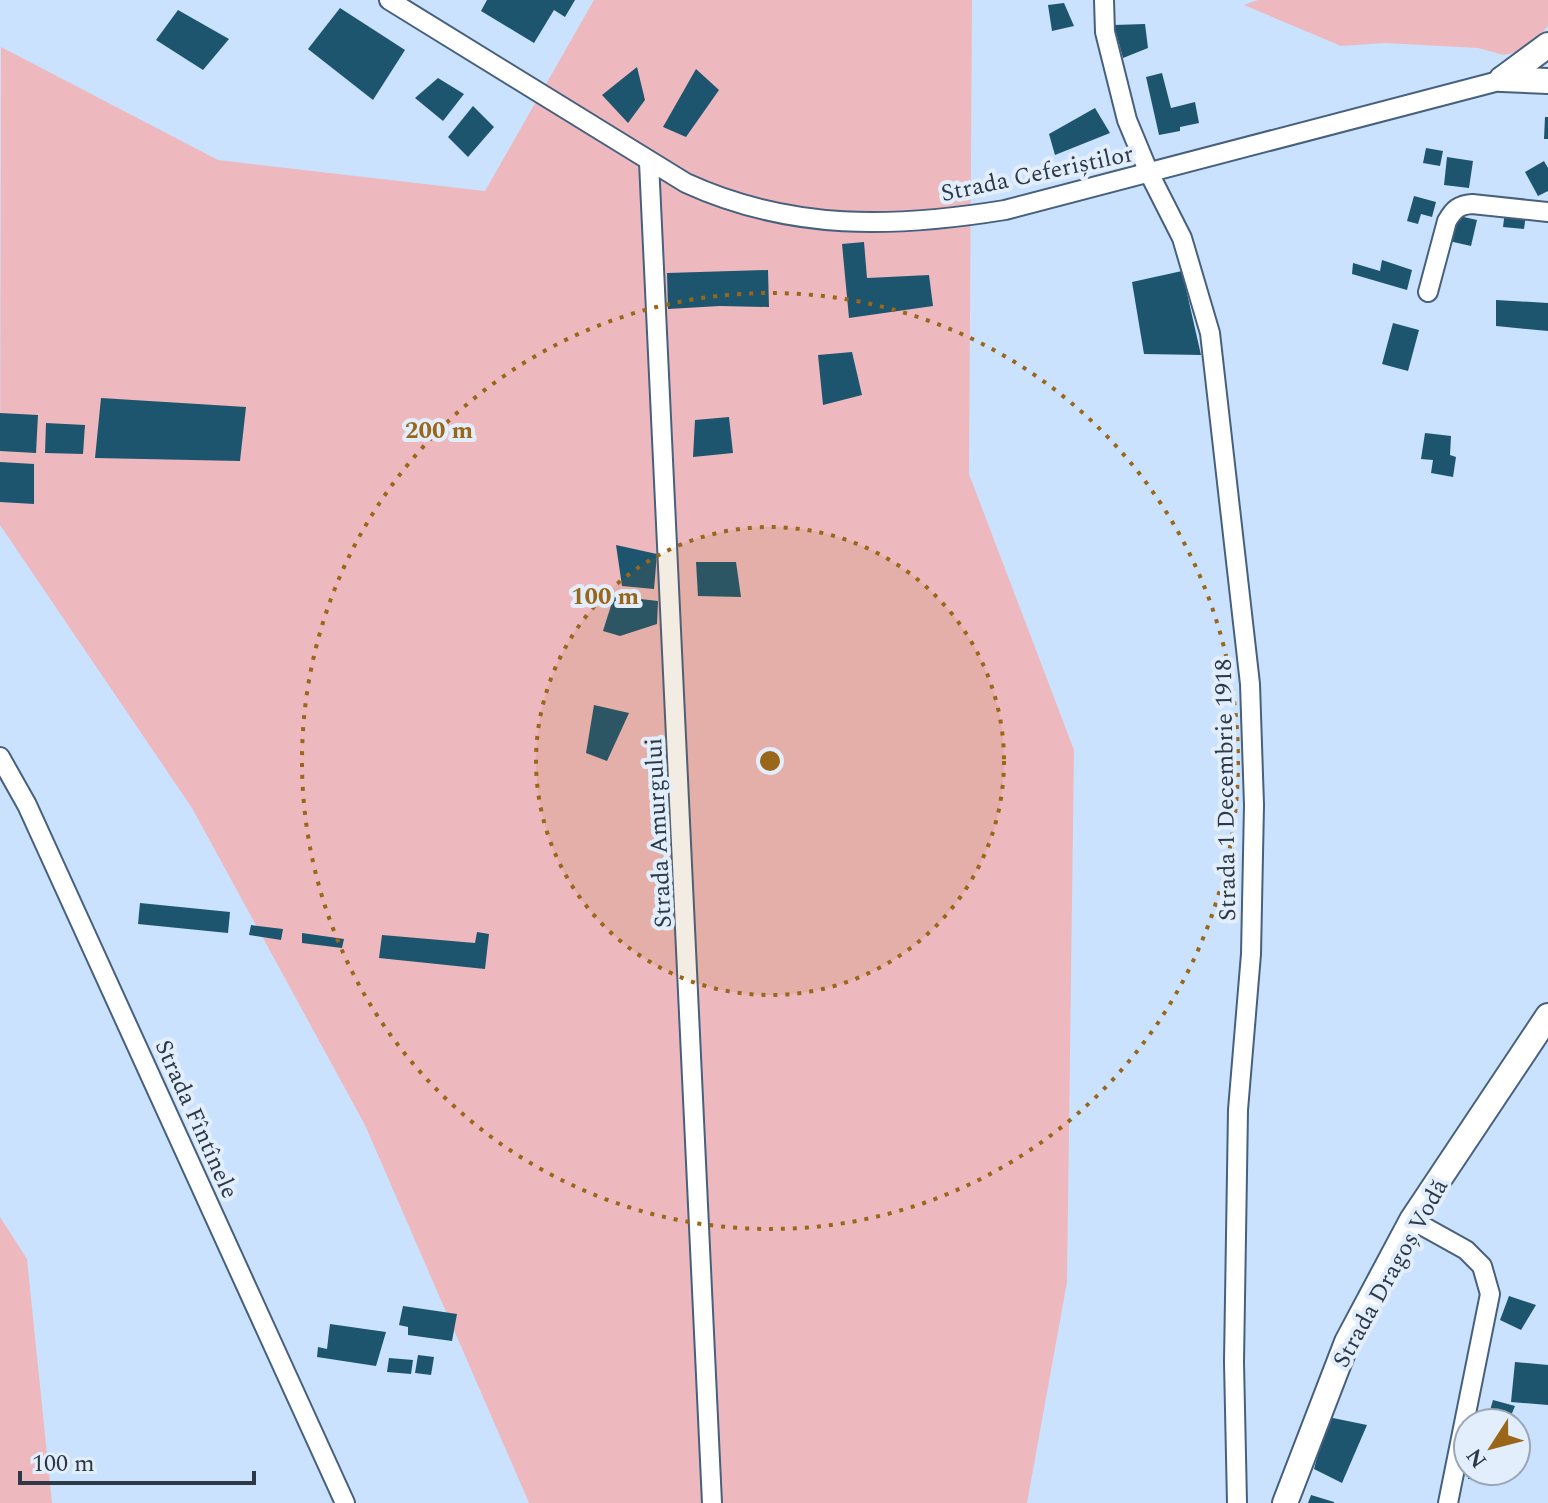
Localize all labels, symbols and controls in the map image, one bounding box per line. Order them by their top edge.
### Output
street label: Strada Ceferiștilor [938,136,1137,212]
text: 200 m [405,413,473,449]
text: 100 m [571,579,639,615]
street label: Strada 1 Decembrie 1918 [1206,659,1246,921]
street label: Strada Amurgului [636,737,682,929]
centre of rings [756,747,784,775]
street label: Strada Fîntînele [145,1034,247,1205]
street label: Strada Dragoș Vodă [1324,1172,1458,1375]
north arrow [1452,1407,1532,1487]
scale bar [20,1435,254,1485]
text: N [1458,1441,1496,1475]
text: 100 m [32,1446,95,1482]

